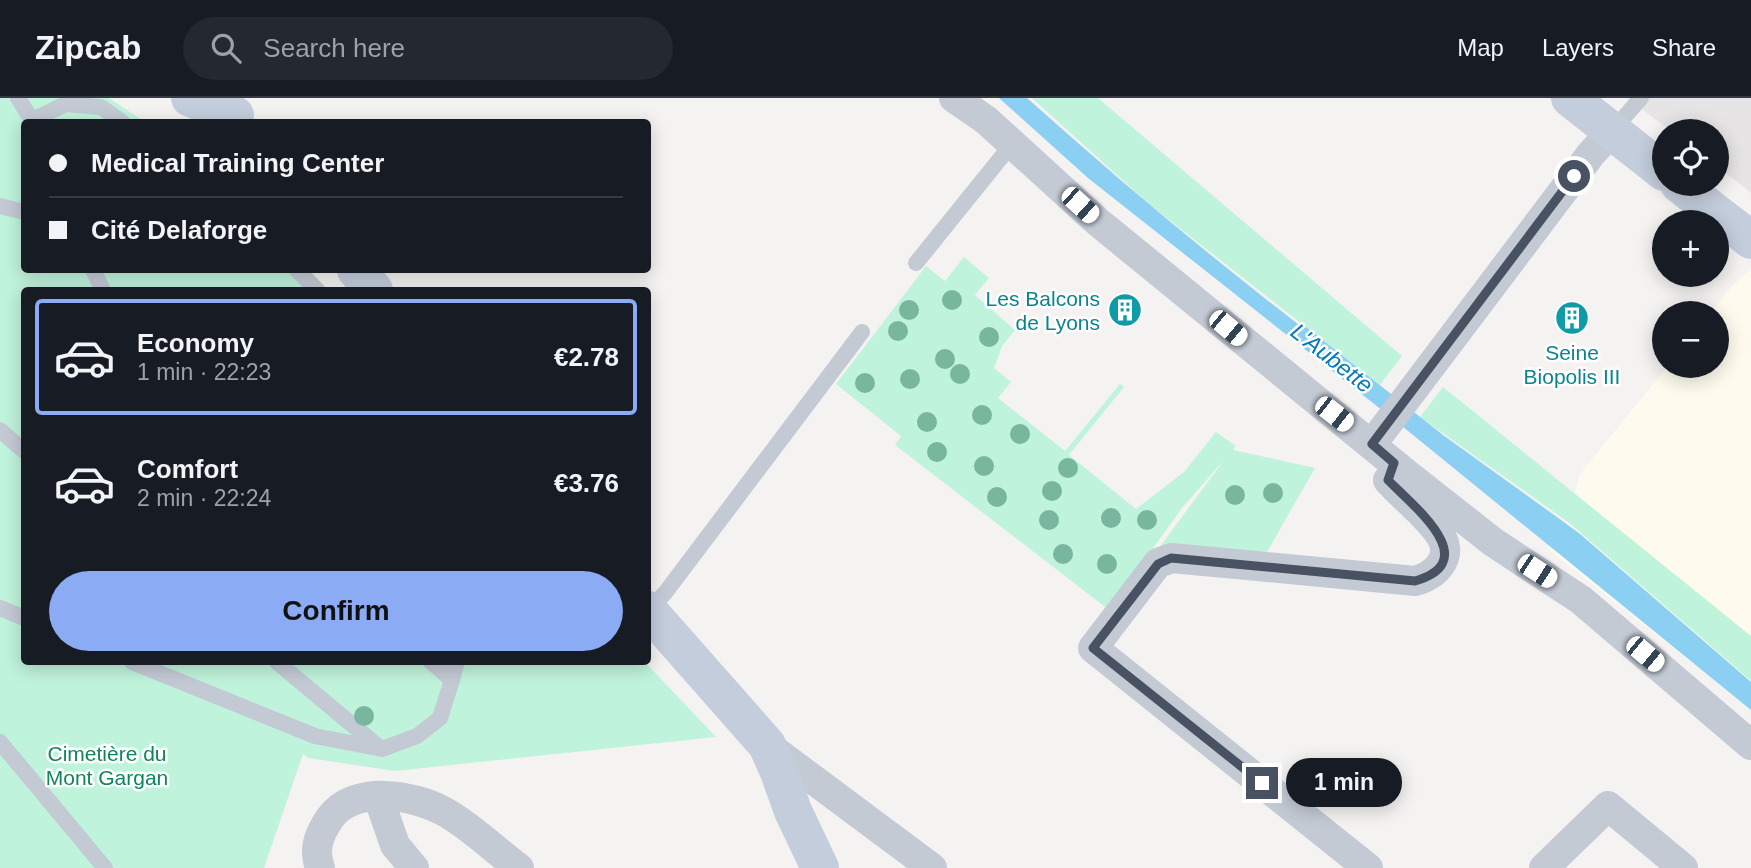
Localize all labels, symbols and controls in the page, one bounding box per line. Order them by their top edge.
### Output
search box [183,17,673,80]
text: Zipcab [35,29,141,66]
icon: search [207,29,245,67]
text: Search here [263,33,405,63]
text: Map [1457,34,1504,61]
text: Layers [1542,34,1614,61]
text: Share [1652,34,1716,61]
map controls [1652,119,1729,378]
button: locate [1652,119,1729,196]
text: Medical Training Center [91,148,384,178]
route start [1558,160,1590,192]
car [1058,183,1103,227]
button: + [1652,210,1729,287]
text: Cité Delaforge [91,215,267,245]
place label: Les Balcons de Lyons [986,287,1100,334]
building icon: Les Balcons de Lyons [1106,291,1144,329]
building icon: Seine Biopolis III [1553,299,1591,337]
button: − [1652,301,1729,378]
car [1206,306,1251,350]
water label: L'Aubette [1286,318,1378,398]
icon: car [53,326,116,389]
text: Economy [137,328,254,358]
place label: Seine Biopolis III [1524,341,1620,388]
text: €2.78 [554,342,619,372]
text: 1 min · 22:23 [137,359,271,385]
car [1311,393,1358,435]
icon: car [53,452,116,515]
text: Comfort [137,454,238,484]
text: €3.76 [554,468,619,498]
text: 2 min · 22:24 [137,485,271,511]
car [1514,551,1561,591]
button: Confirm [49,571,623,651]
car [1623,632,1668,676]
park label: Cimetière du Mont Gargan [46,742,168,789]
callout: 1 min [1286,758,1402,808]
route end [1246,767,1278,799]
text: 1 min [1314,769,1374,795]

